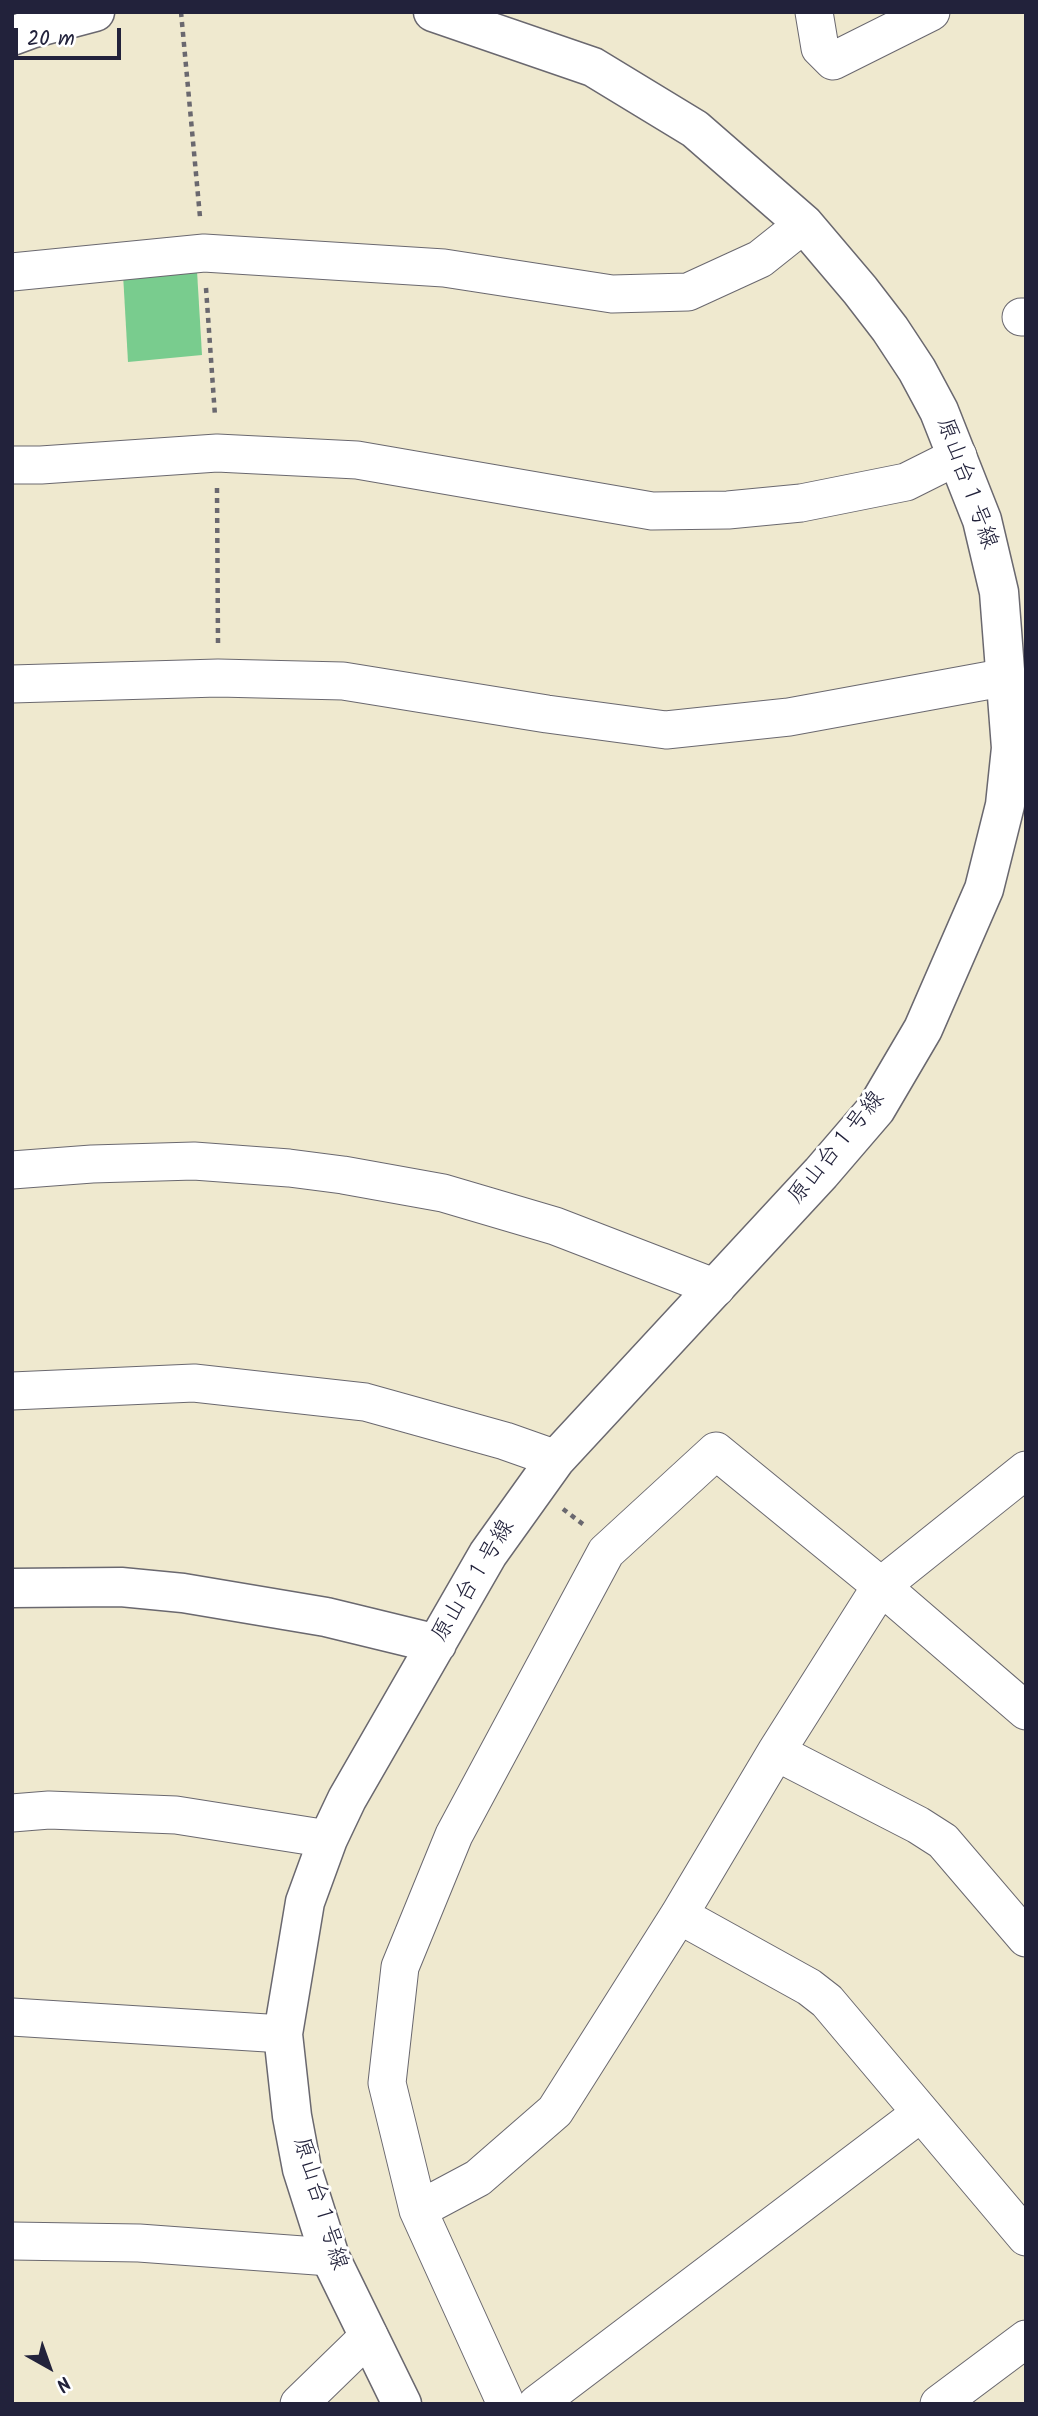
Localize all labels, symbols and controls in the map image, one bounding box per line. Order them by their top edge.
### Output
scale bar [18,14,124,58]
text: 20 m [27,23,75,56]
street label: 原山台１号線 [928,414,1002,554]
street label: 原山台１号線 [784,1087,892,1211]
street label: 原山台１号線 [428,1516,522,1648]
street label: 原山台１号線 [285,2134,351,2274]
north arrow [14,2332,84,2402]
text: N [48,2368,77,2398]

